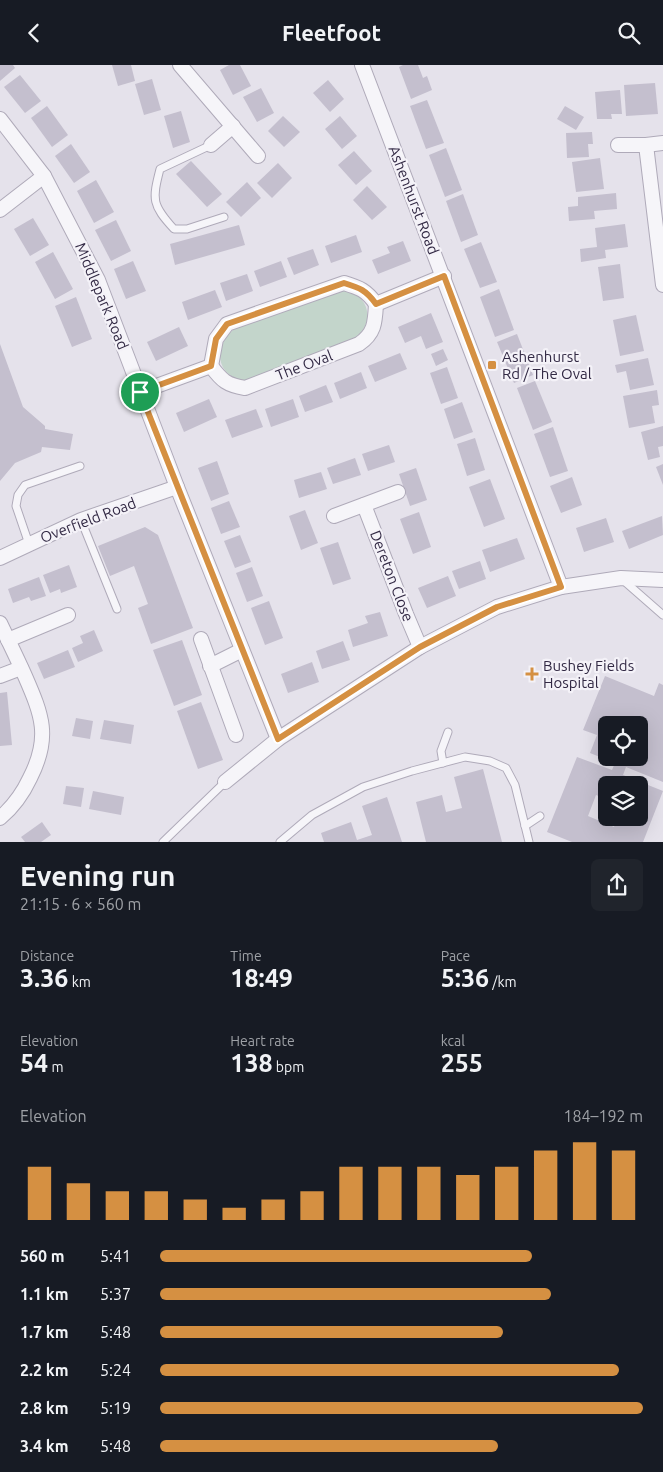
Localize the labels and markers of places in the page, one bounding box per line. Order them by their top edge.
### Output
place label: Ashenhurst Rd / The Oval [502,348,592,382]
marker: Ashenhurst Rd / The Oval [486,359,498,371]
pin [119,371,161,413]
place label: Bushey Fields Hospital [543,657,634,691]
marker: Bushey Fields Hospital [525,667,539,681]

